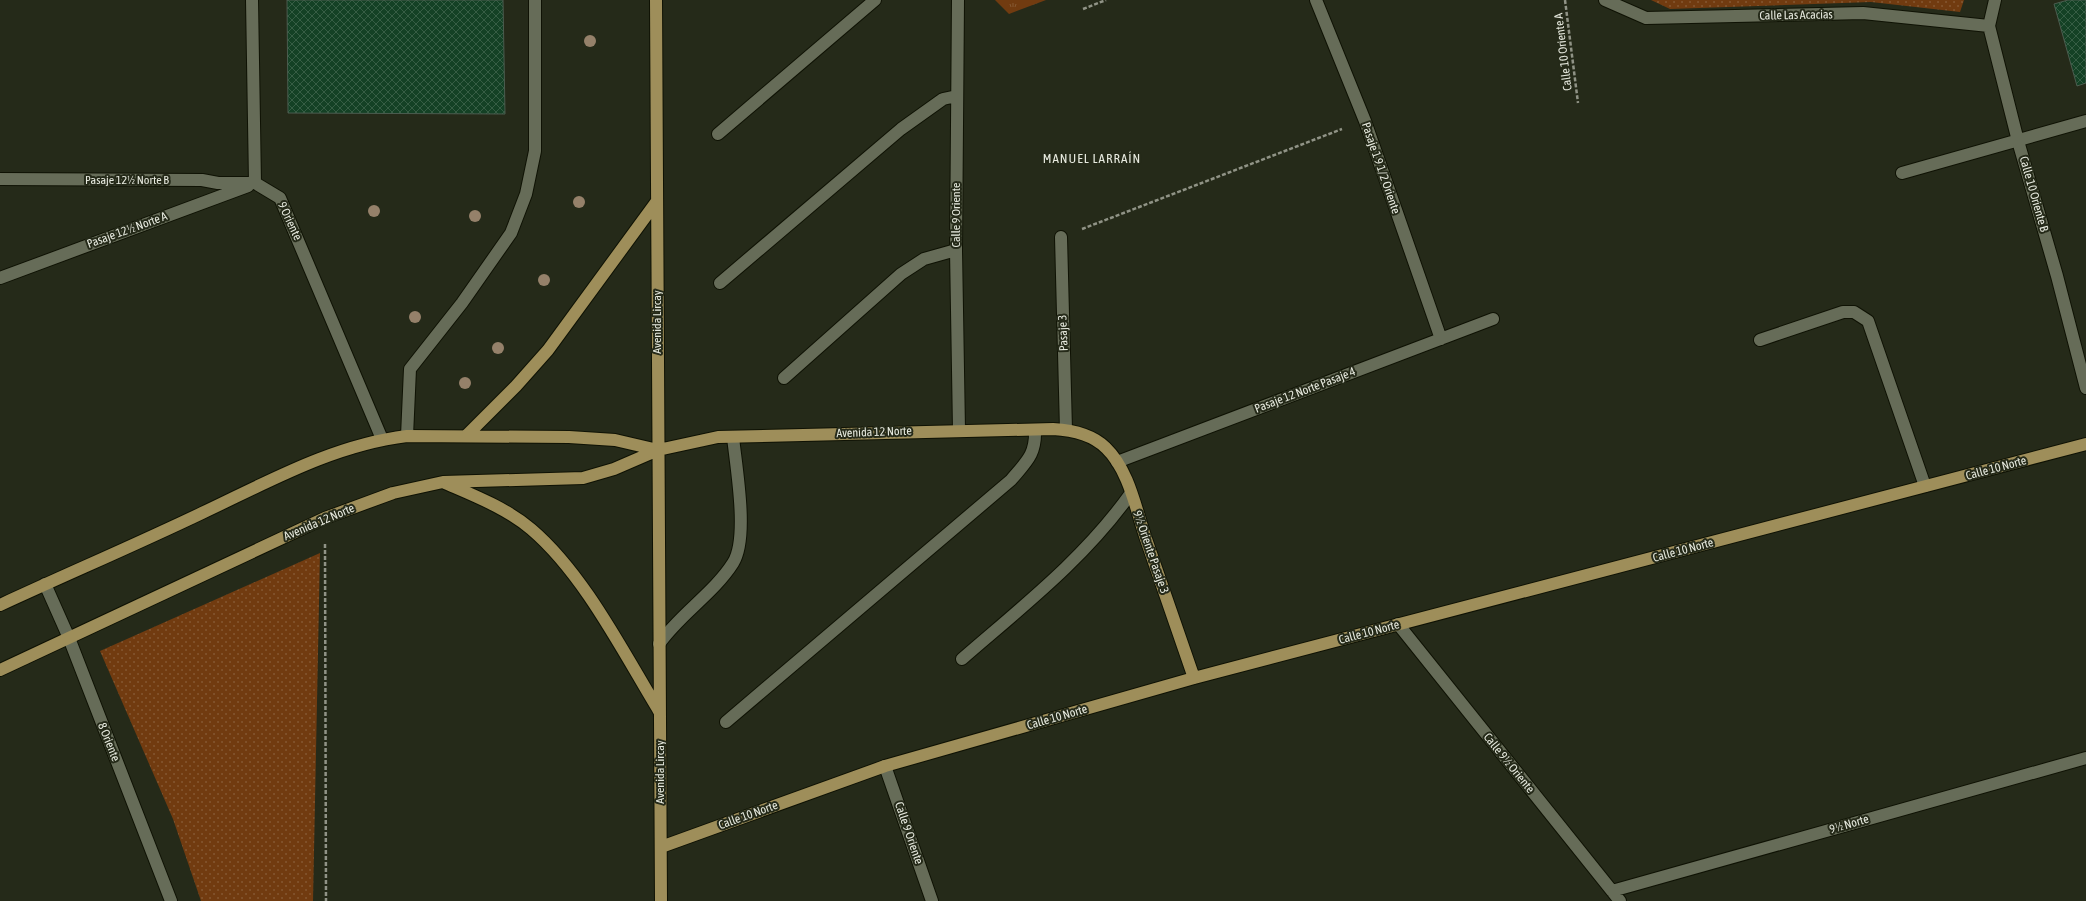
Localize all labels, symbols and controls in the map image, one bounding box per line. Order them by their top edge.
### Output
street label: Calle Las Acacias [1759,7,1833,23]
street label: Calle 10 Oriente A [1551,12,1575,92]
street label: Pasaje 1 9 1/2 Oriente [1359,120,1403,216]
district label: MANUEL LARRAÍN [1043,151,1141,166]
street label: Calle 10 Oriente B [2017,155,2052,234]
street label: Pasaje 12½ Norte B [85,173,169,187]
street label: Calle 9 Oriente [949,183,963,247]
street label: 9 Oriente [275,200,305,242]
street label: Pasaje 12½ Norte A [85,209,169,251]
street label: Avenida Lircay [650,290,664,354]
street label: Pasaje 3 [1055,315,1071,351]
street label: Pasaje 12 Norte Pasaje 4 [1253,364,1358,416]
street label: Avenida 12 Norte [836,424,912,440]
street label: Calle 10 Norte [1964,453,2028,483]
street label: Avenida 12 Norte [282,501,356,543]
street label: 9½ Oriente Pasaje 3 [1130,509,1172,595]
street label: Calle 10 Norte [1651,535,1715,565]
street label: Calle 10 Norte [1337,617,1401,647]
street label: Calle 10 Norte [1025,702,1089,732]
street label: 8 Oriente [95,721,123,763]
street label: Calle 9½ Oriente [1481,730,1537,796]
street label: Avenida Lircay [653,740,667,804]
street label: Calle 10 Norte [716,798,780,832]
street label: Calle 9 Oriente [892,800,926,866]
street label: 9½ Norte [1828,812,1870,836]

